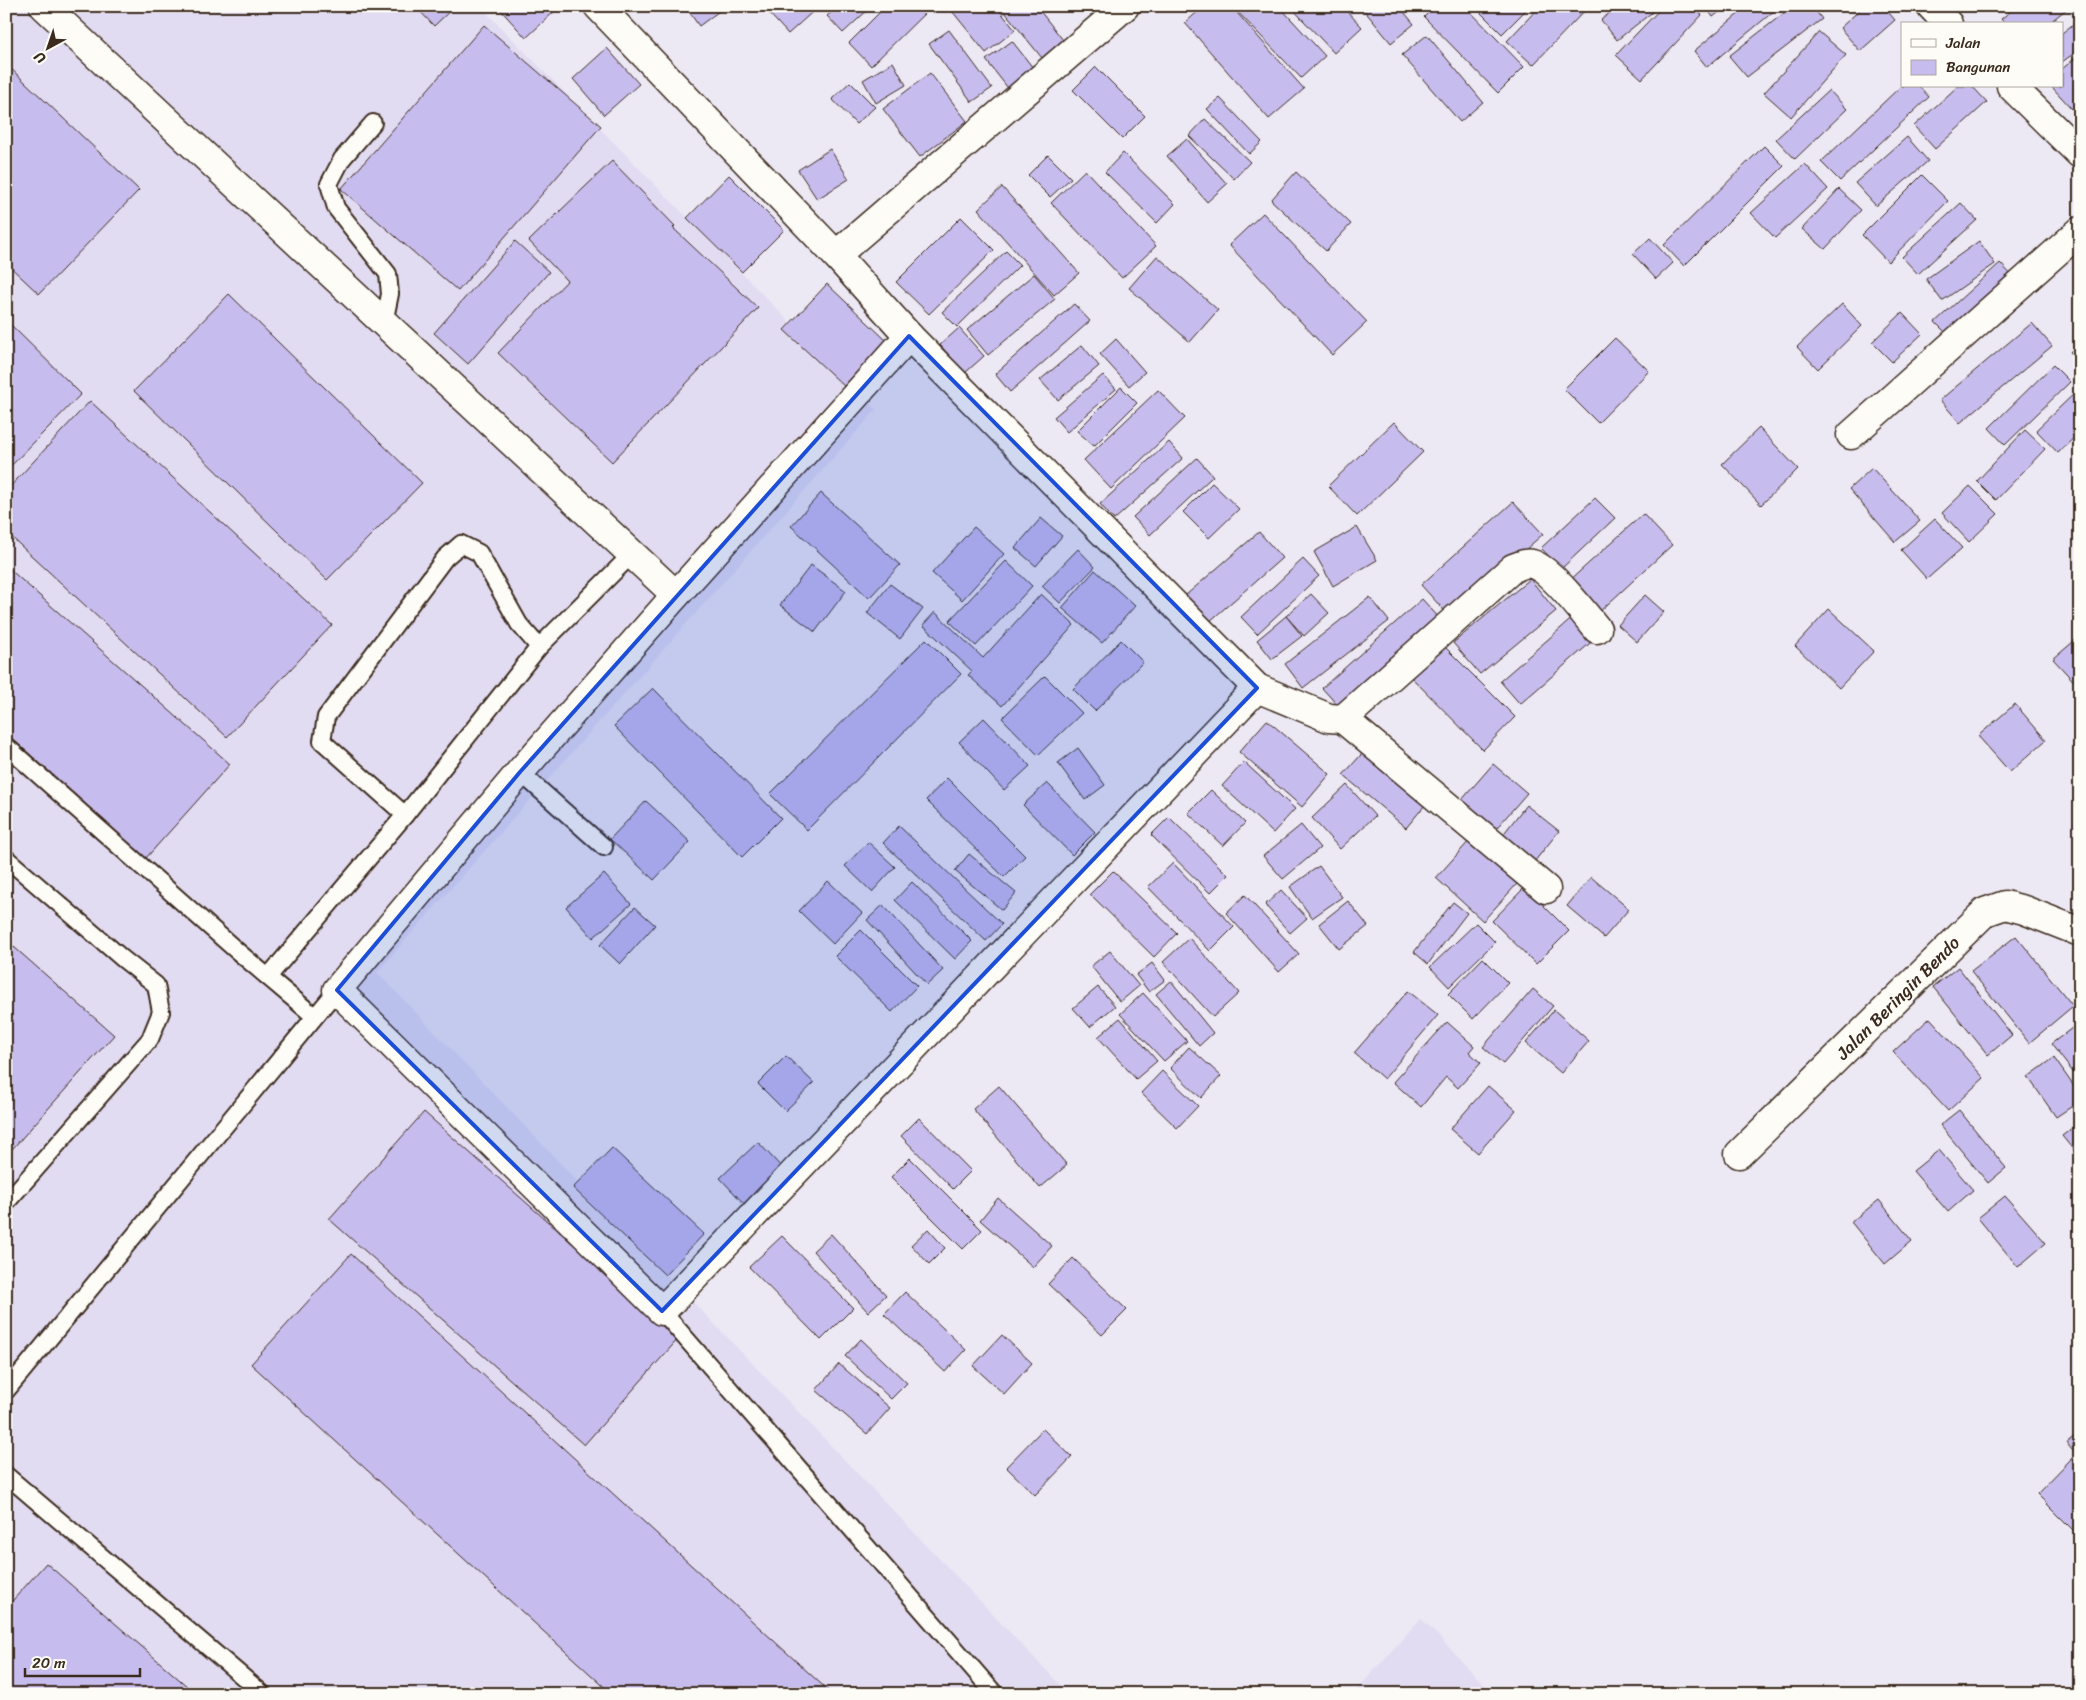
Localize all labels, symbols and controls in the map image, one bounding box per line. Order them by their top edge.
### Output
north arrow [22,22,72,72]
legend [1901,22,2064,88]
text: Jalan [1945,30,1980,56]
text: U [28,45,52,70]
text: Bangunan [1946,54,2010,80]
street label: Jalan Beringin Bendo [1828,928,1968,1068]
scale bar [25,1645,140,1677]
text: 20 m [32,1650,66,1676]

